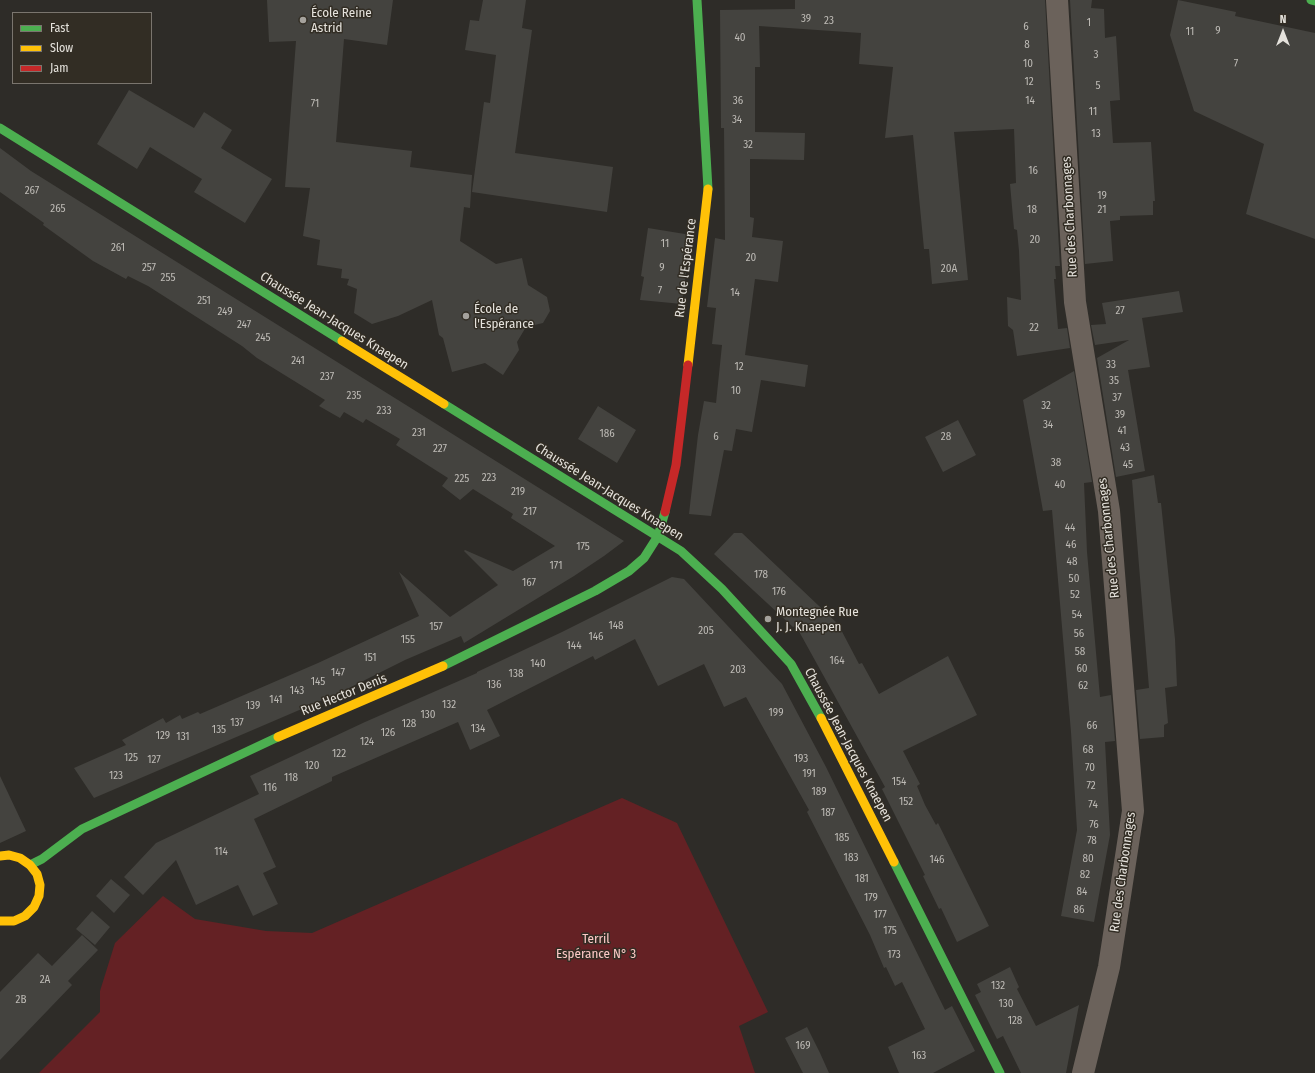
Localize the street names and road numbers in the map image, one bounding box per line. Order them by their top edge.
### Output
street label: Rue des Charbonnages [1059,156,1081,278]
street label: Rue de l'Espérance [672,218,700,318]
street label: Chaussée Jean-Jacques Knaepen [257,269,411,373]
street label: Chaussée Jean-Jacques Knaepen [532,440,686,544]
street label: Rue des Charbonnages [1095,477,1123,599]
street label: Chaussée Jean-Jacques Knaepen [801,665,895,825]
street label: Rue Hector Denis [299,671,389,719]
street label: Rue des Charbonnages [1107,811,1139,933]

